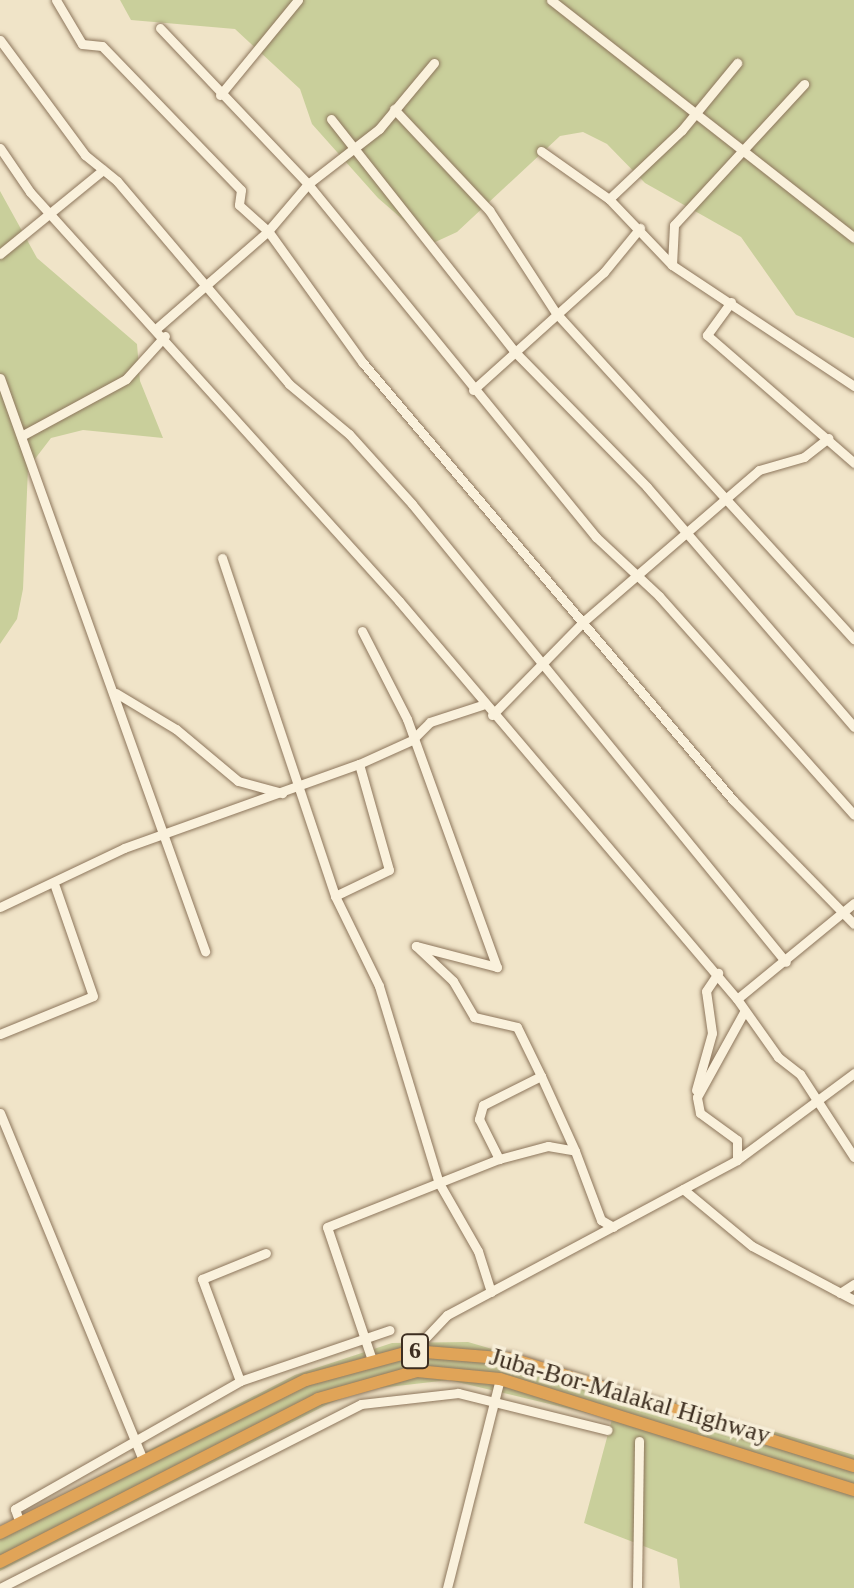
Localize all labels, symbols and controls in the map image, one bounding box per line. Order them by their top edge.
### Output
road number: 6 [401,1331,429,1371]
street label: Juba-Bor-Malakal Highway [486,1341,774,1451]

